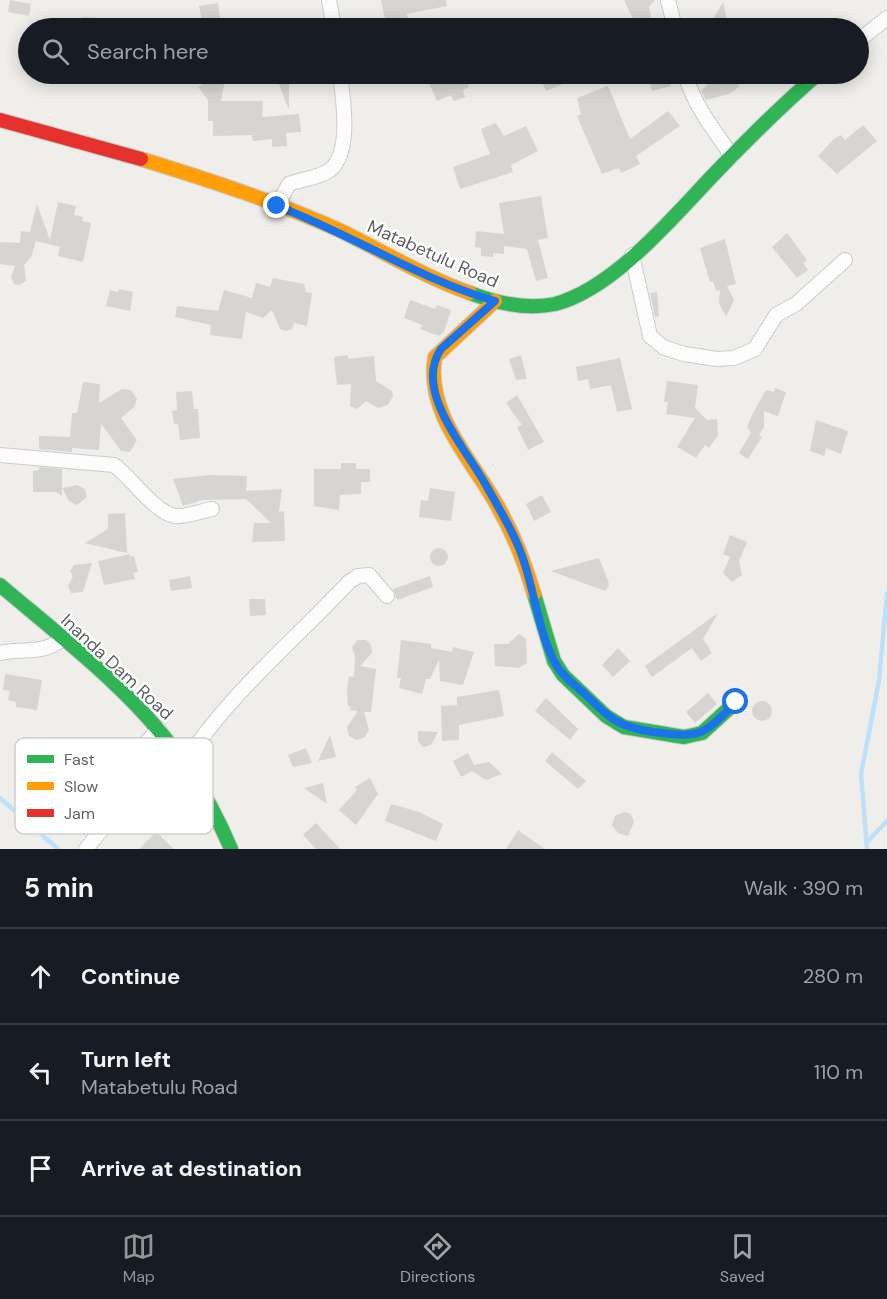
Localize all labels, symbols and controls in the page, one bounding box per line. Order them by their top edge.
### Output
search box [18,18,869,84]
icon: search [39,35,72,68]
text: Search here [87,37,208,66]
route end [263,192,289,218]
street label: Matabetulu Road [364,214,502,294]
street label: Inanda Dam Road [56,609,178,725]
route start [722,688,748,714]
legend [15,738,213,834]
text: Fast [64,749,95,770]
text: Slow [64,776,98,797]
text: Jam [64,803,95,824]
text: 5 min [24,871,94,905]
text: Walk · 390 m [744,875,863,901]
icon: ahead [24,960,57,993]
text: Continue [81,962,180,991]
text: 280 m [803,963,863,989]
text: Turn left [81,1045,171,1074]
icon: left [24,1056,57,1089]
text: 110 m [814,1059,863,1085]
text: Matabetulu Road [81,1074,238,1100]
icon: arrive [24,1152,57,1185]
text: Arrive at destination [81,1154,302,1183]
tab: Map [122,1230,155,1287]
tab: Directions [400,1230,475,1287]
tab: Saved [720,1230,765,1287]

